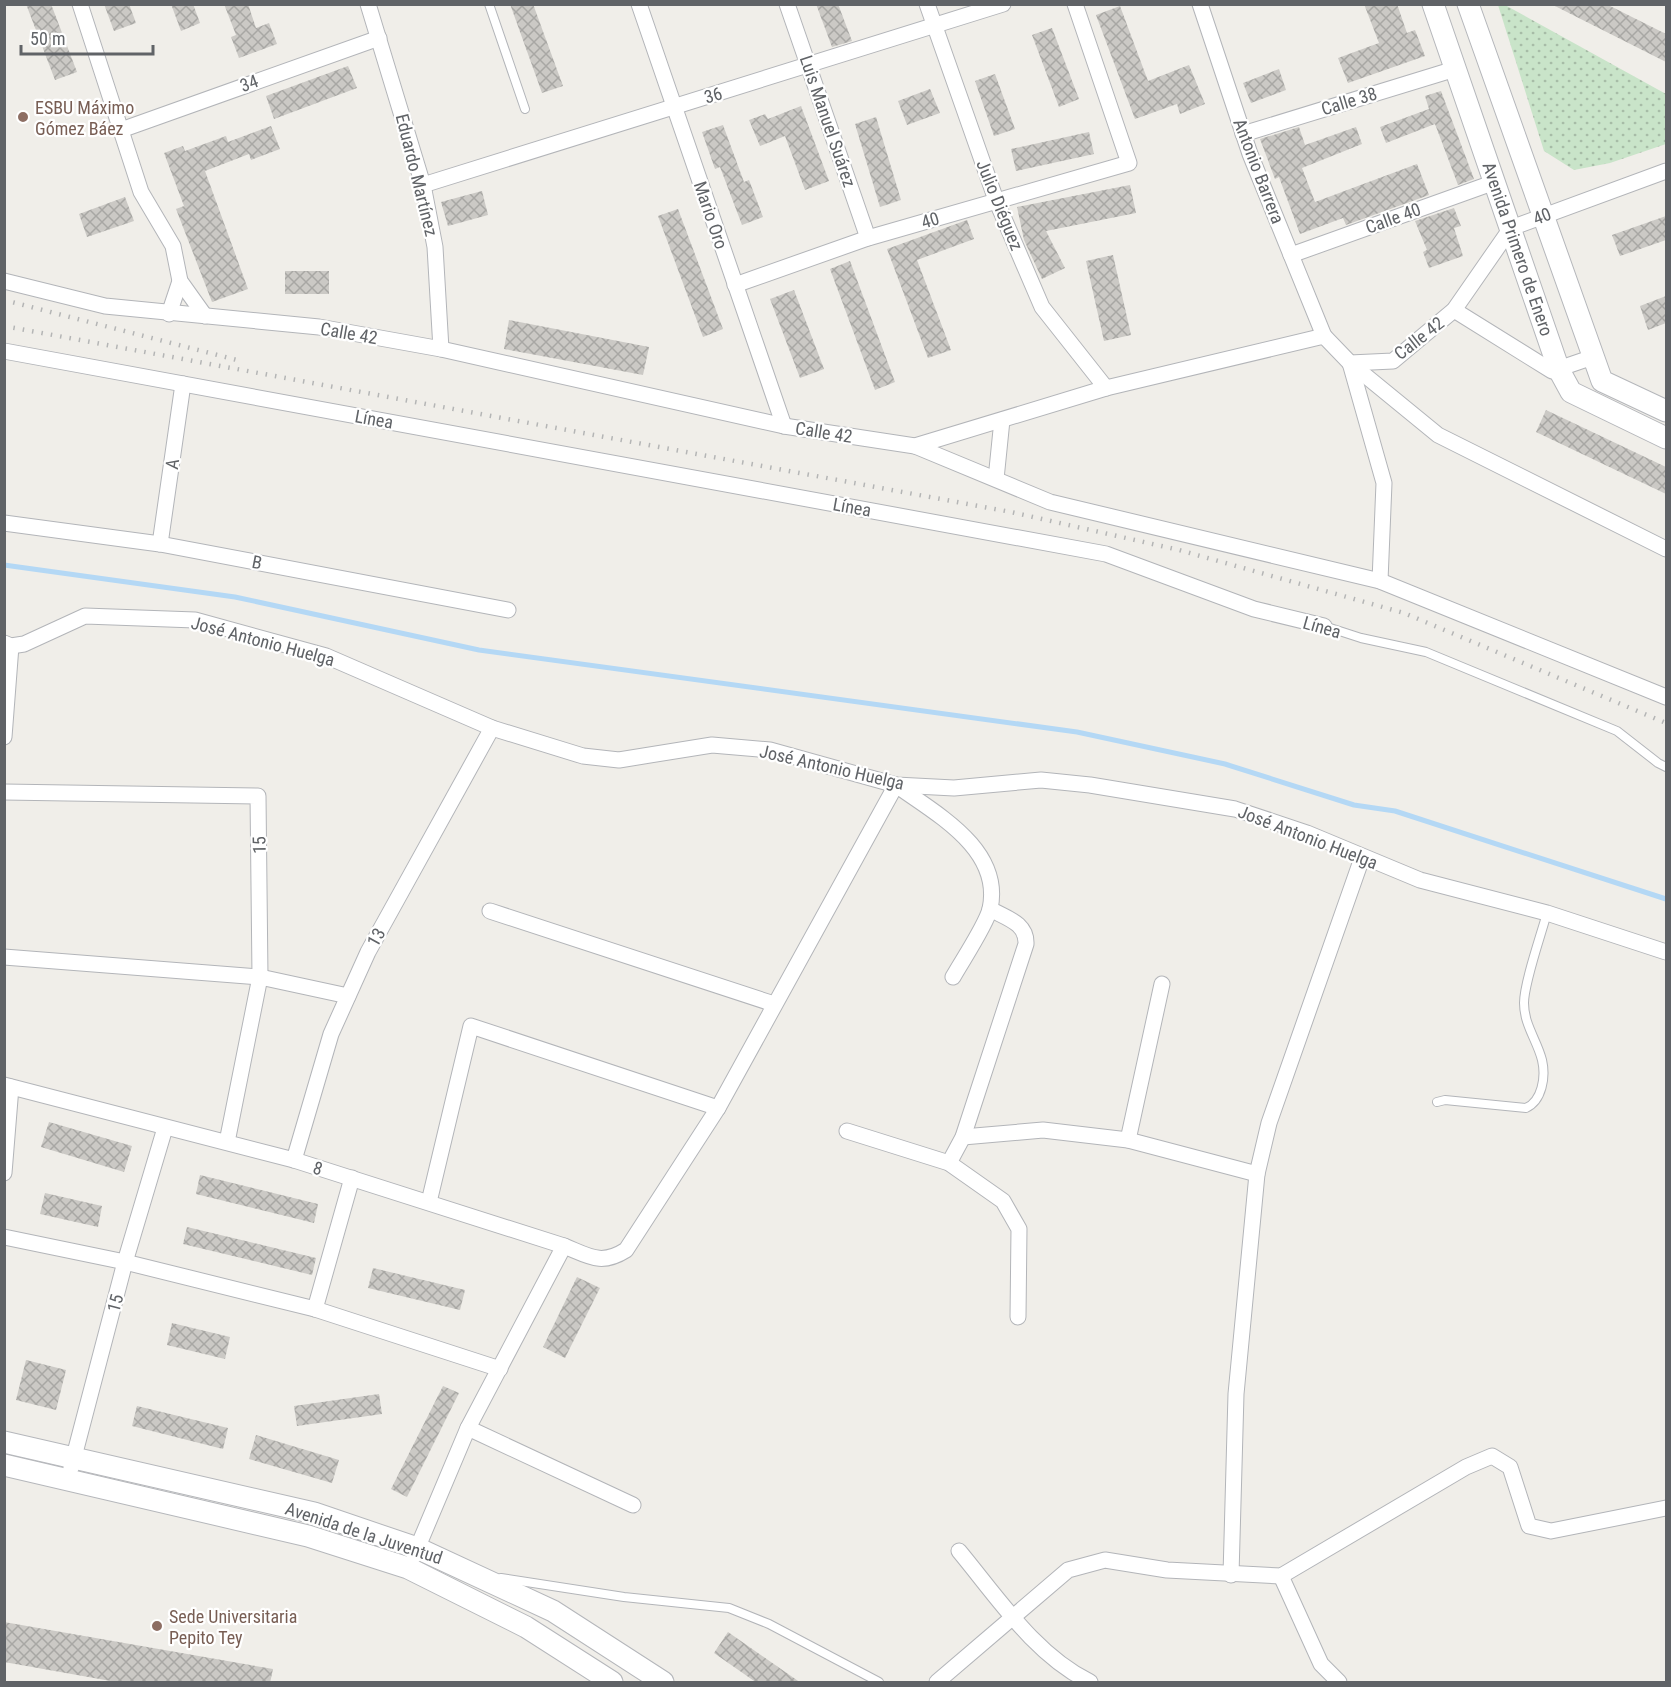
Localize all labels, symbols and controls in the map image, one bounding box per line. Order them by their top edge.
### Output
scale bar [21,18,153,56]
text: 50 m [30,28,65,49]
street label: Luis Manuel Suárez [796,52,860,190]
street label: 34 [237,70,261,96]
street label: 36 [701,82,725,108]
street label: Calle 38 [1318,83,1380,119]
place label: ESBU Máximo Gómez Báez [35,97,134,139]
marker: ESBU Máximo Gómez Báez [16,110,30,124]
street label: Eduardo Martínez [392,112,442,238]
street label: Antonio Barrera [1229,116,1289,226]
street label: Julio Diéguez [972,157,1028,253]
street label: Avenida Primero de Enero [1478,159,1558,339]
street label: Mario Oro [690,178,732,252]
street label: Calle 40 [1362,198,1424,238]
street label: 40 [1530,203,1554,229]
street label: 40 [918,207,942,233]
street label: Calle 42 [1390,312,1448,364]
street label: Calle 42 [319,318,379,348]
street label: Línea [353,405,395,433]
street label: Calle 42 [794,417,854,447]
street label: A [161,457,183,471]
street label: Línea [831,493,873,521]
street label: B [250,551,264,573]
street label: José Antonio Huelga [189,612,337,670]
street label: Línea [1301,612,1343,642]
street label: José Antonio Huelga [758,740,906,794]
street label: José Antonio Huelga [1235,801,1381,873]
street label: 15 [248,836,270,854]
street label: 13 [363,924,389,950]
street label: 8 [311,1157,325,1179]
street label: 15 [103,1292,127,1314]
street label: Avenida de la Juventud [283,1498,445,1568]
place label: Sede Universitaria Pepito Tey [169,1606,297,1648]
marker: Sede Universitaria Pepito Tey [150,1619,164,1633]

